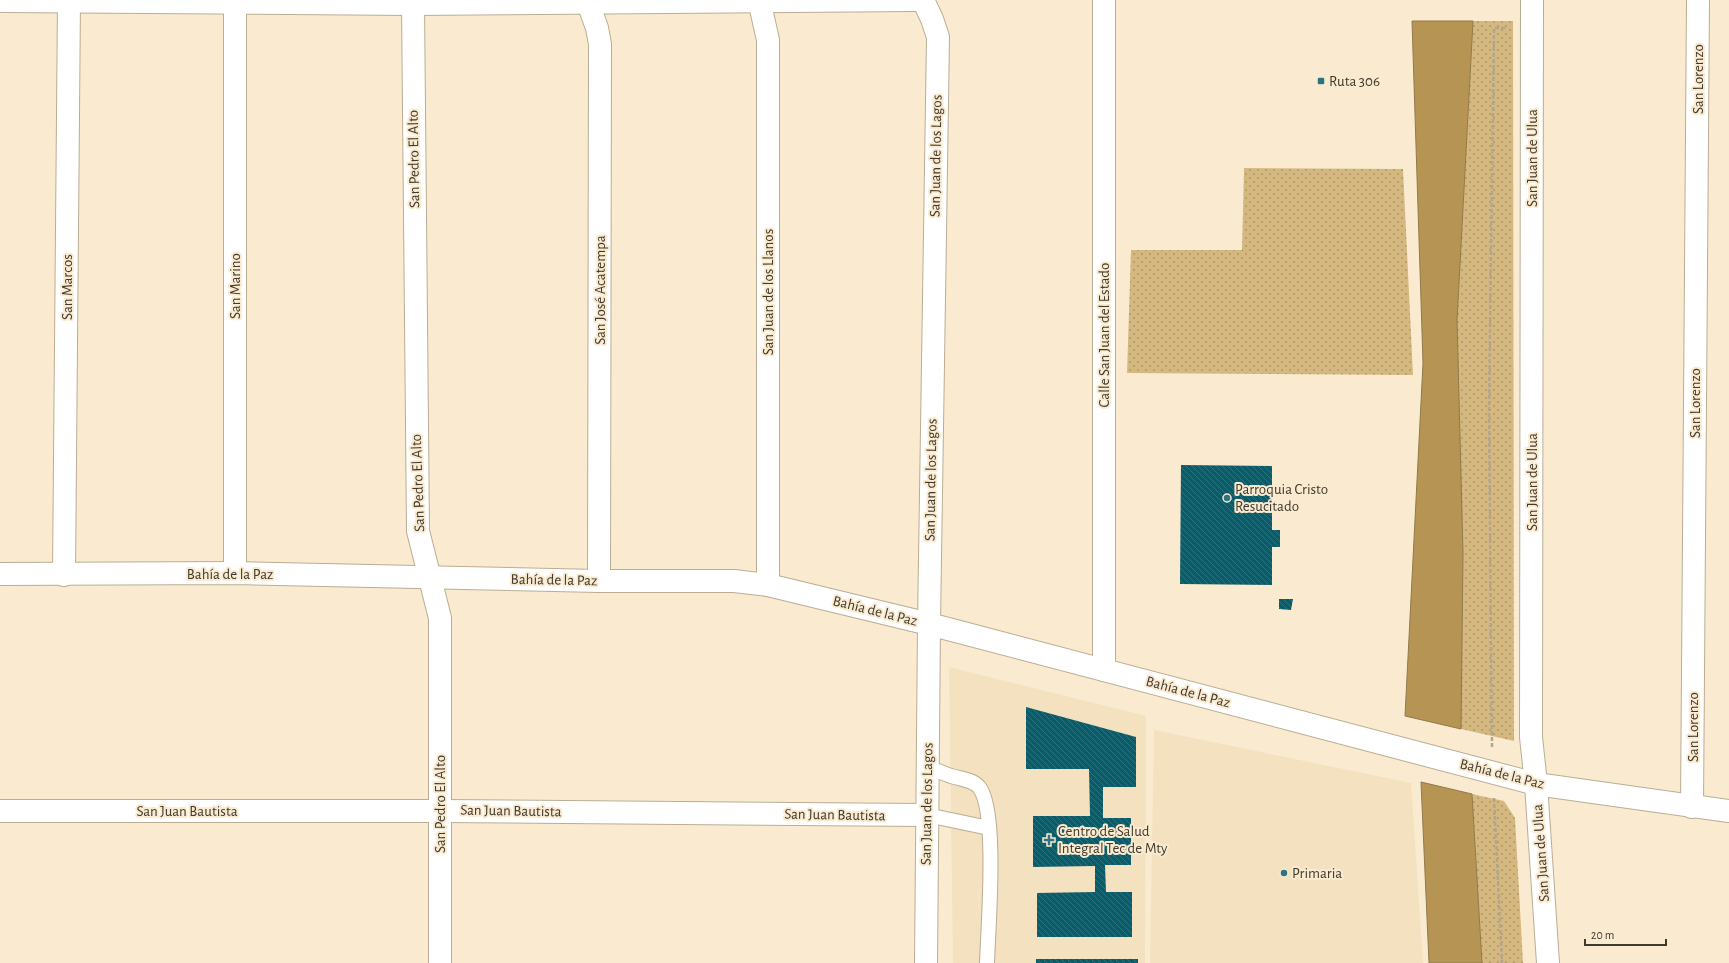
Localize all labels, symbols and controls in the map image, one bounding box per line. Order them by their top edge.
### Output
street label: San Lorenzo [1691,44,1706,114]
place label: Ruta 306 [1329,74,1380,89]
marker: Ruta 306 [1316,76,1326,86]
street label: San Juan de los Lagos [927,95,945,217]
street label: San Juan de Ulua [1525,109,1540,207]
street label: San Pedro El Alto [406,110,422,208]
street label: San Juan de los Llanos [761,229,776,355]
street label: San José Acatempa [593,235,608,345]
street label: San Marino [228,253,243,319]
street label: San Marcos [60,254,75,320]
street label: Calle San Juan del Estado [1097,263,1112,407]
street label: San Lorenzo [1688,368,1703,438]
street label: San Juan de los Lagos [922,419,940,541]
street label: San Juan de Ulua [1525,433,1540,531]
street label: San Pedro El Alto [409,434,427,532]
place label: Parroquia Cristo Resucitado [1235,482,1328,514]
marker: Parroquia Cristo Resucitado [1222,493,1232,503]
street label: Bahía de la Paz [187,567,273,582]
street label: Bahía de la Paz [511,572,597,588]
street label: Bahía de la Paz [831,593,919,629]
street label: Bahía de la Paz [1144,674,1232,710]
street label: San Lorenzo [1686,692,1701,762]
street label: San Juan de los Lagos [918,743,936,865]
street label: San Pedro El Alto [433,755,448,853]
street label: Bahía de la Paz [1458,756,1546,792]
street label: San Juan Bautista [460,803,562,819]
street label: San Juan Bautista [136,804,238,819]
street label: San Juan de Ulua [1530,804,1552,902]
street label: San Juan Bautista [784,807,886,823]
place label: Centro de Salud Integral Tec de Mty [1058,824,1168,856]
marker: Centro de Salud Integral Tec de Mty [1043,834,1055,846]
place label: Primaria [1292,866,1342,881]
marker: Primaria [1279,868,1289,878]
scale bar [1585,921,1666,947]
text: 20 m [1591,929,1614,941]

